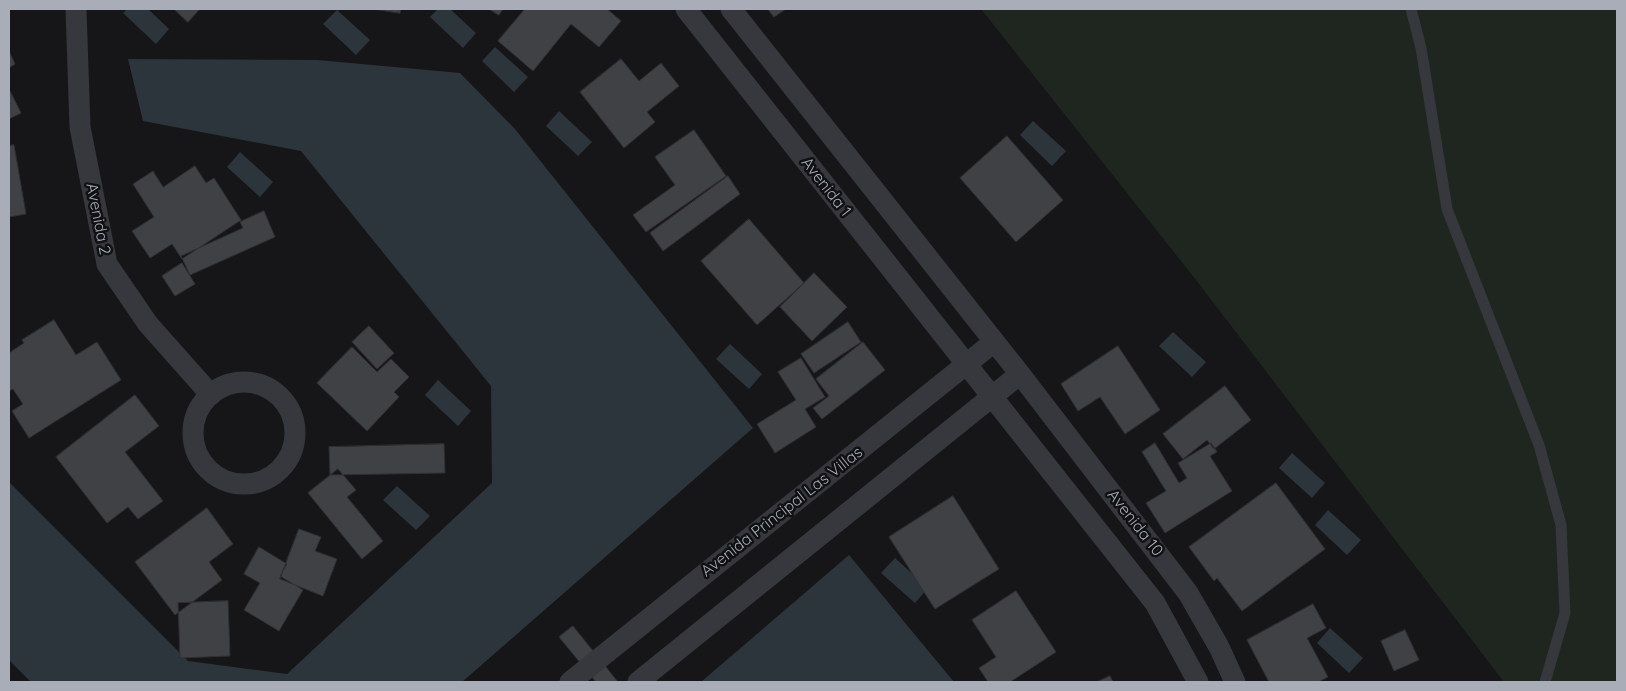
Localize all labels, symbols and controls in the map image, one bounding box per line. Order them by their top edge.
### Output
street label: Avenida 1 [797,154,855,220]
street label: Avenida 2 [82,182,114,256]
street label: Avenida Principal Las Villas [697,443,867,581]
street label: Avenida 10 [1103,486,1167,560]

